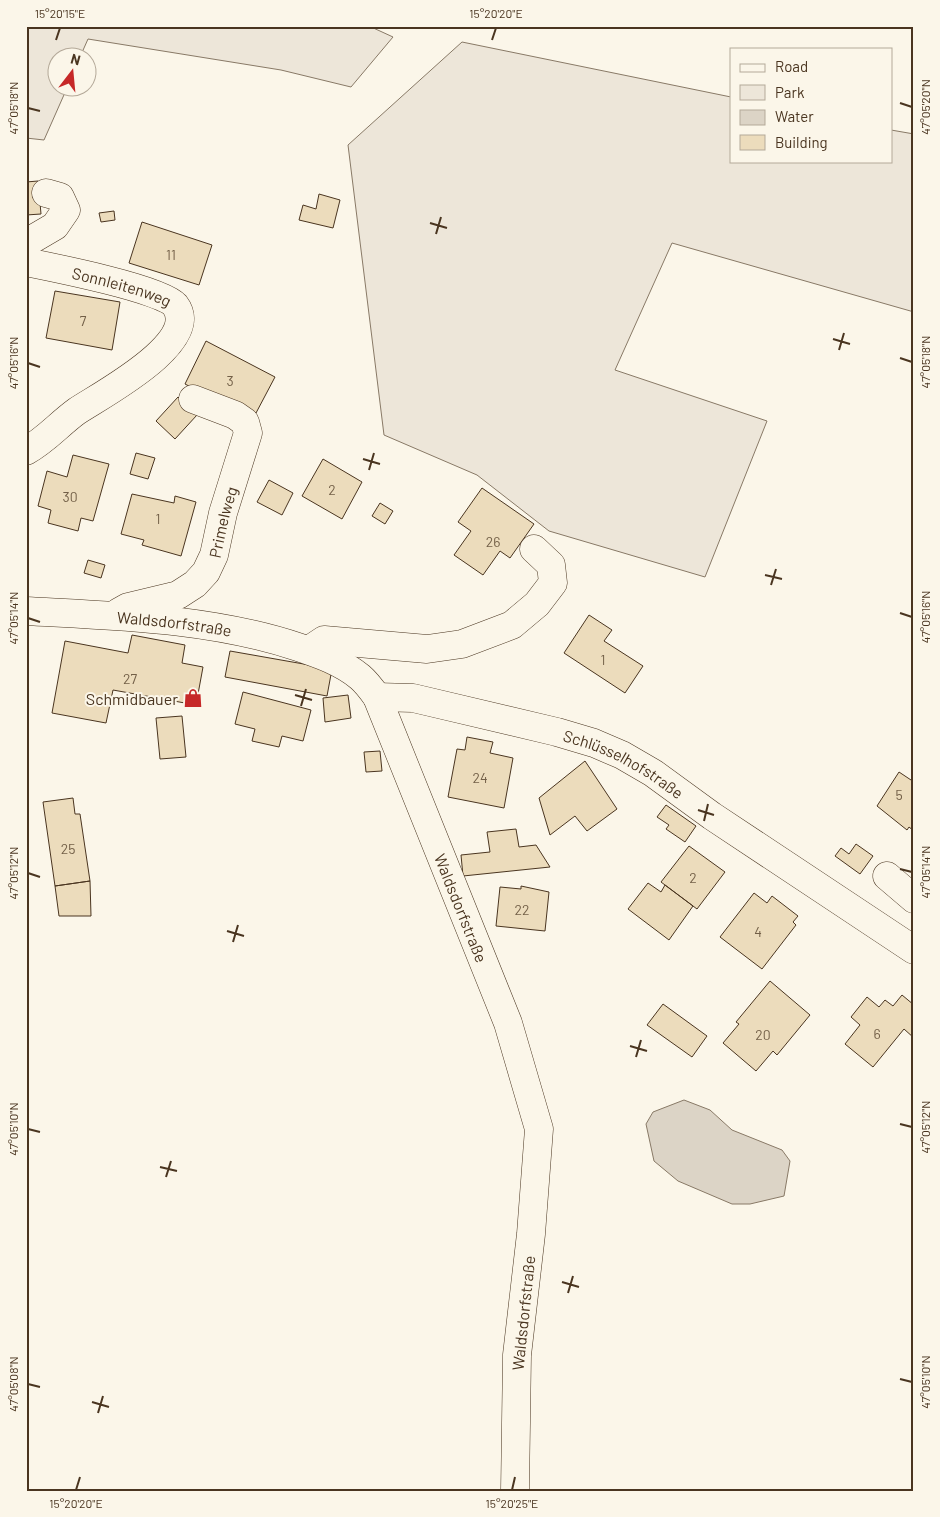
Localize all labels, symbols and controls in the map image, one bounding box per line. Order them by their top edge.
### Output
text: 15°20'15"E [35,6,85,20]
text: 15°20'20"E [469,6,523,20]
north arrow [48,48,98,98]
legend [730,48,892,162]
text: N [69,50,83,68]
text: Road [775,57,808,75]
text: 47°05'20"N [918,79,932,135]
text: 47°05'18"N [6,82,20,134]
text: Park [775,83,805,101]
text: Water [775,107,814,125]
text: Building [775,133,828,151]
house number: 11 [166,246,176,263]
street label: Sonnleitenweg [71,262,175,310]
house number: 7 [80,312,87,329]
text: 47°05'18"N [918,336,932,388]
text: 47°05'16"N [6,337,20,389]
house number: 3 [226,372,234,389]
house number: 2 [328,481,336,498]
street label: Primelweg [204,484,240,560]
house number: 30 [62,488,78,505]
house number: 1 [156,510,160,527]
house number: 26 [486,533,500,550]
text: 47°05'16"N [918,591,932,643]
text: 47°05'14"N [6,592,20,644]
street label: Waldsdorfstraße [116,607,233,639]
house number: 1 [601,651,605,668]
house number: 27 [123,670,137,687]
shop icon: Schmidbauer [182,687,204,709]
place label: Schmidbauer [86,689,178,708]
street label: Schlüsselhofstraße [561,725,688,802]
house number: 24 [472,769,488,786]
house number: 5 [895,786,903,803]
house number: 25 [61,840,75,857]
text: 47°05'14"N [918,846,932,898]
text: 47°05'12"N [6,847,20,899]
street label: Waldsdorfstraße [431,851,492,965]
house number: 2 [689,869,697,886]
house number: 22 [514,901,530,918]
house number: 4 [754,923,762,940]
house number: 6 [873,1025,881,1042]
house number: 20 [755,1026,771,1043]
text: 47°05'12"N [918,1101,932,1153]
text: 47°05'10"N [6,1102,20,1156]
street label: Waldsdorfstraße [508,1255,538,1371]
text: 47°05'10"N [918,1355,932,1409]
text: 47°05'08"N [6,1356,20,1412]
text: 15°20'20"E [49,1496,103,1510]
text: 15°20'25"E [486,1496,538,1510]

